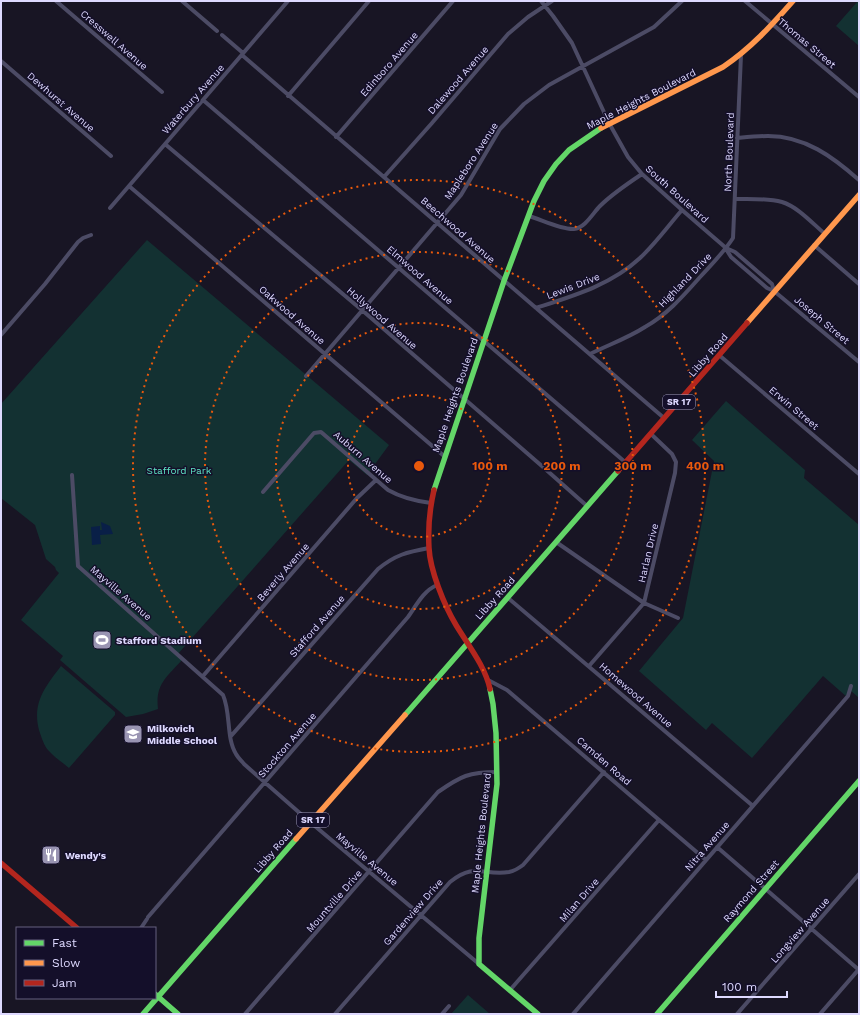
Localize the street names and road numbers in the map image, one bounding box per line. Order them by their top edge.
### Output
street label: Cresswell Avenue [78,8,150,72]
street label: Thomas Street [776,16,839,71]
street label: Edinboro Avenue [358,29,420,99]
street label: Dalewood Avenue [425,44,491,116]
street label: Waterbury Avenue [160,62,226,136]
street label: Maple Heights Boulevard [585,67,697,131]
street label: Dewhurst Avenue [25,70,97,134]
street label: North Boulevard [722,112,736,192]
street label: Mapleboro Avenue [442,120,500,202]
street label: South Boulevard [643,163,711,225]
street label: Beechwood Avenue [419,195,497,265]
street label: Elmwood Avenue [385,243,455,307]
street label: Highland Drive [656,250,714,309]
street label: Lewis Drive [545,271,601,301]
street label: Oakwood Avenue [257,283,327,347]
street label: Hollywood Avenue [345,285,419,352]
street label: Joseph Street [792,294,852,347]
street label: Libby Road [686,331,730,379]
street label: Maple Heights Boulevard [430,336,480,454]
street label: Erwin Street [767,384,822,432]
road number: SR 17 [663,395,695,409]
street label: Auburn Avenue [332,429,395,485]
street label: Harlan Drive [636,522,660,584]
street label: Beverly Avenue [255,541,311,603]
street label: Mayville Avenue [88,564,154,623]
street label: Libby Road [473,574,517,622]
street label: Stafford Avenue [287,593,347,659]
street label: Homewood Avenue [597,660,675,730]
street label: Stockton Avenue [256,710,318,780]
street label: Camden Road [575,735,633,787]
street label: Maple Heights Boulevard [469,772,493,894]
road number: SR 17 [297,813,329,827]
street label: Nitra Avenue [683,819,732,873]
street label: Libby Road [251,827,295,875]
street label: Mayville Avenue [334,830,400,888]
street label: Raymond Street [721,857,781,924]
street label: Mountville Drive [304,867,364,934]
street label: Gardenview Drive [381,876,445,948]
street label: Milan Drive [557,876,601,924]
street label: Longview Avenue [768,895,832,965]

